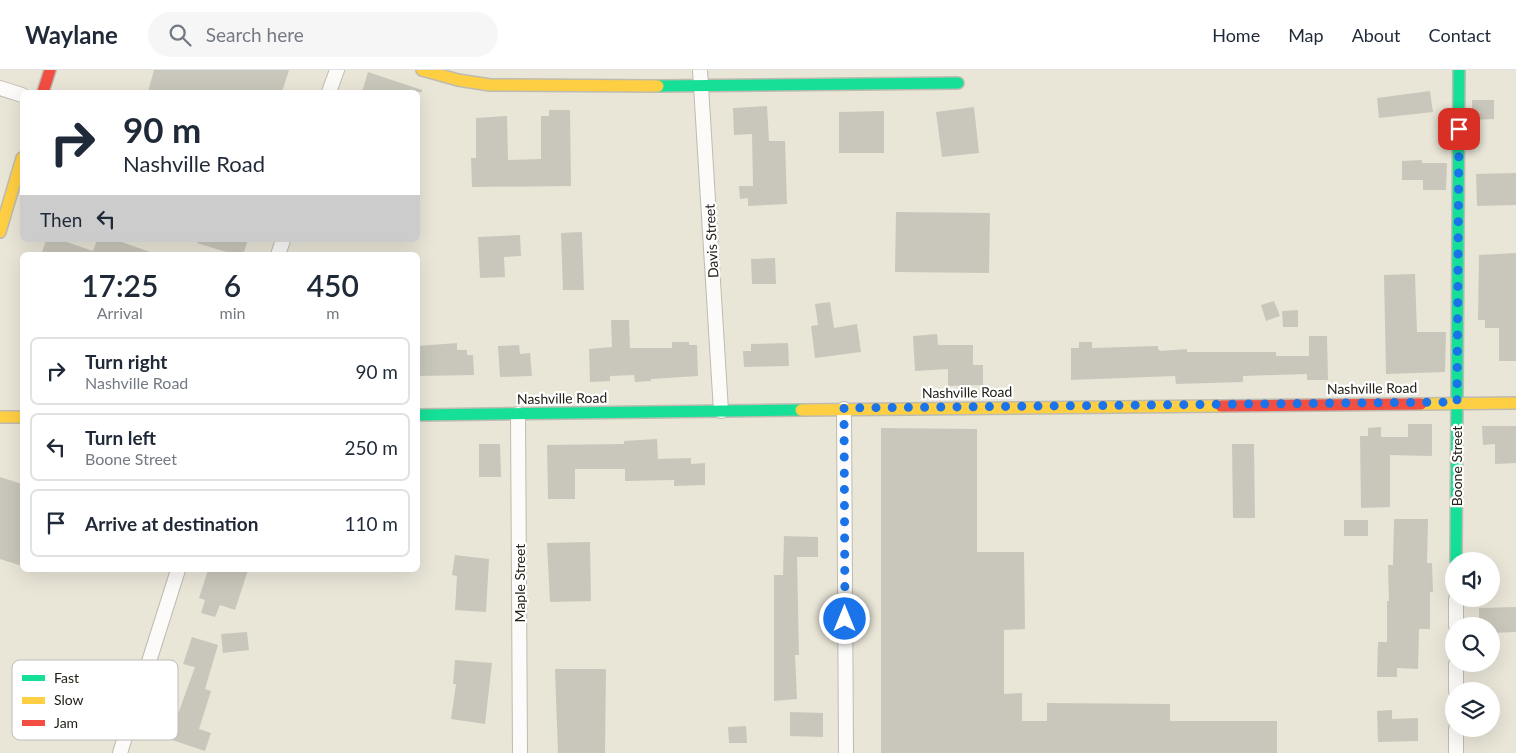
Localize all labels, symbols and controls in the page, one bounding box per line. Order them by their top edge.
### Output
search box [148,12,498,57]
text: Waylane [25,20,118,49]
icon: search [166,21,194,49]
text: Search here [206,23,304,46]
text: Home [1212,24,1260,46]
text: Map [1288,24,1324,46]
text: About [1352,24,1401,46]
text: Contact [1429,24,1491,46]
text: 90 m [123,108,201,150]
pin [1438,108,1480,150]
icon: right [40,110,105,175]
icon: arrive [1445,115,1473,143]
text: Nashville Road [123,150,265,177]
street label: Davis Street [701,203,721,279]
icon: left [92,205,120,233]
text: Then [40,208,82,231]
text: 17:25 [81,267,158,303]
text: 6 [224,267,241,303]
text: 450 [307,267,359,303]
text: Arrival [97,303,143,322]
text: min [220,303,245,322]
text: m [326,303,339,322]
text: Turn right [85,350,167,373]
icon: right [42,357,70,385]
text: 90 m [355,360,398,383]
text: Nashville Road [85,373,188,392]
street label: Nashville Road [1327,379,1417,397]
street label: Nashville Road [922,383,1012,401]
street label: Nashville Road [517,389,607,407]
text: Turn left [85,426,156,449]
street label: Boone Street [1448,426,1465,506]
icon: left [42,433,70,461]
text: 250 m [344,436,398,459]
text: Boone Street [85,449,177,468]
icon: arrive [42,509,70,537]
text: Arrive at destination [85,512,258,535]
text: 110 m [344,512,398,535]
street label: Maple Street [511,544,528,622]
map controls [1445,552,1500,737]
button: sound [1445,552,1500,607]
position arrow [818,592,870,644]
button: search [1445,617,1500,672]
legend [12,660,178,740]
text: Fast [54,669,79,686]
button: layers [1445,682,1500,737]
text: Slow [54,691,84,708]
text: Jam [54,714,78,731]

